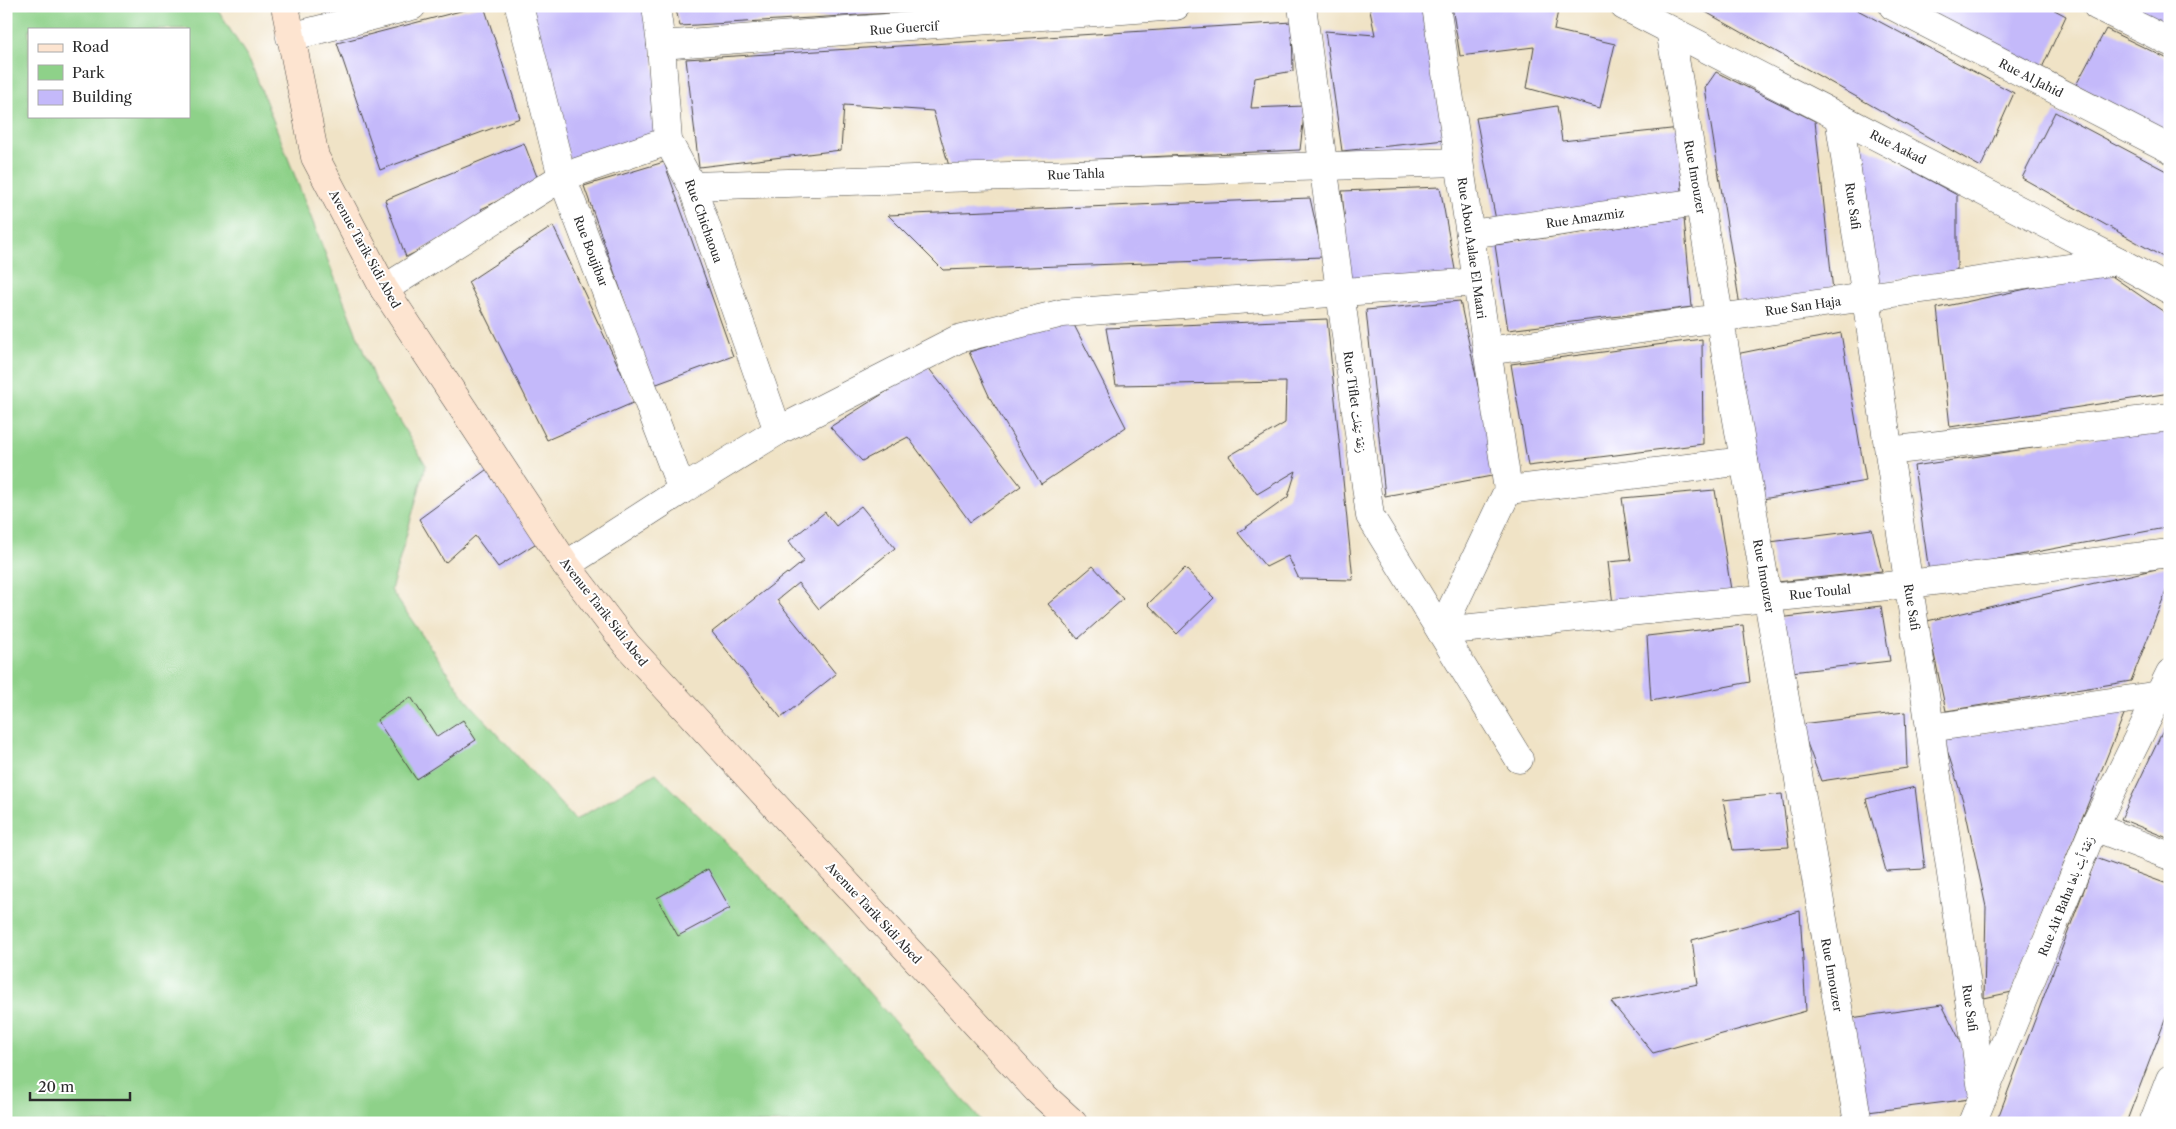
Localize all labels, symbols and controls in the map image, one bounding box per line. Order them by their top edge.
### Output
street label: Rue Guercif [869,18,941,38]
legend [28,28,190,118]
text: Road [72,37,109,56]
street label: Rue Al Jahid [1996,55,2066,101]
text: Park [72,63,106,82]
text: Building [72,87,132,106]
street label: Rue Aakad [1867,126,1929,168]
street label: Rue Imouzer [1681,139,1709,215]
street label: Rue Tahla [1047,165,1106,182]
street label: Rue Abou Aalae El Maari [1455,176,1489,320]
street label: Rue Chichaoua [682,177,726,265]
street label: Rue Safi [1842,182,1864,231]
street label: Avenue Tarik Sidi Abed [326,186,404,311]
street label: Rue Amazmiz [1545,205,1625,231]
street label: Rue Boujibar [571,213,611,289]
street label: Rue San Haja [1764,293,1843,319]
street label: Rue Tiflet زنقة تيفلت [1340,350,1370,454]
street label: Rue Imouzer [1750,538,1778,614]
street label: Avenue Tarik Sidi Abed [557,554,651,670]
street label: Rue Toulal [1788,581,1852,603]
street label: Rue Safi [1901,583,1923,632]
street label: Rue Ait Baha زنقة أيت باها [2035,833,2098,959]
street label: Avenue Tarik Sidi Abed [822,859,925,967]
street label: Rue Imouzer [1818,937,1846,1013]
street label: Rue Safi [1959,984,1981,1033]
scale bar [30,1069,130,1101]
text: 20 m [38,1077,74,1096]

